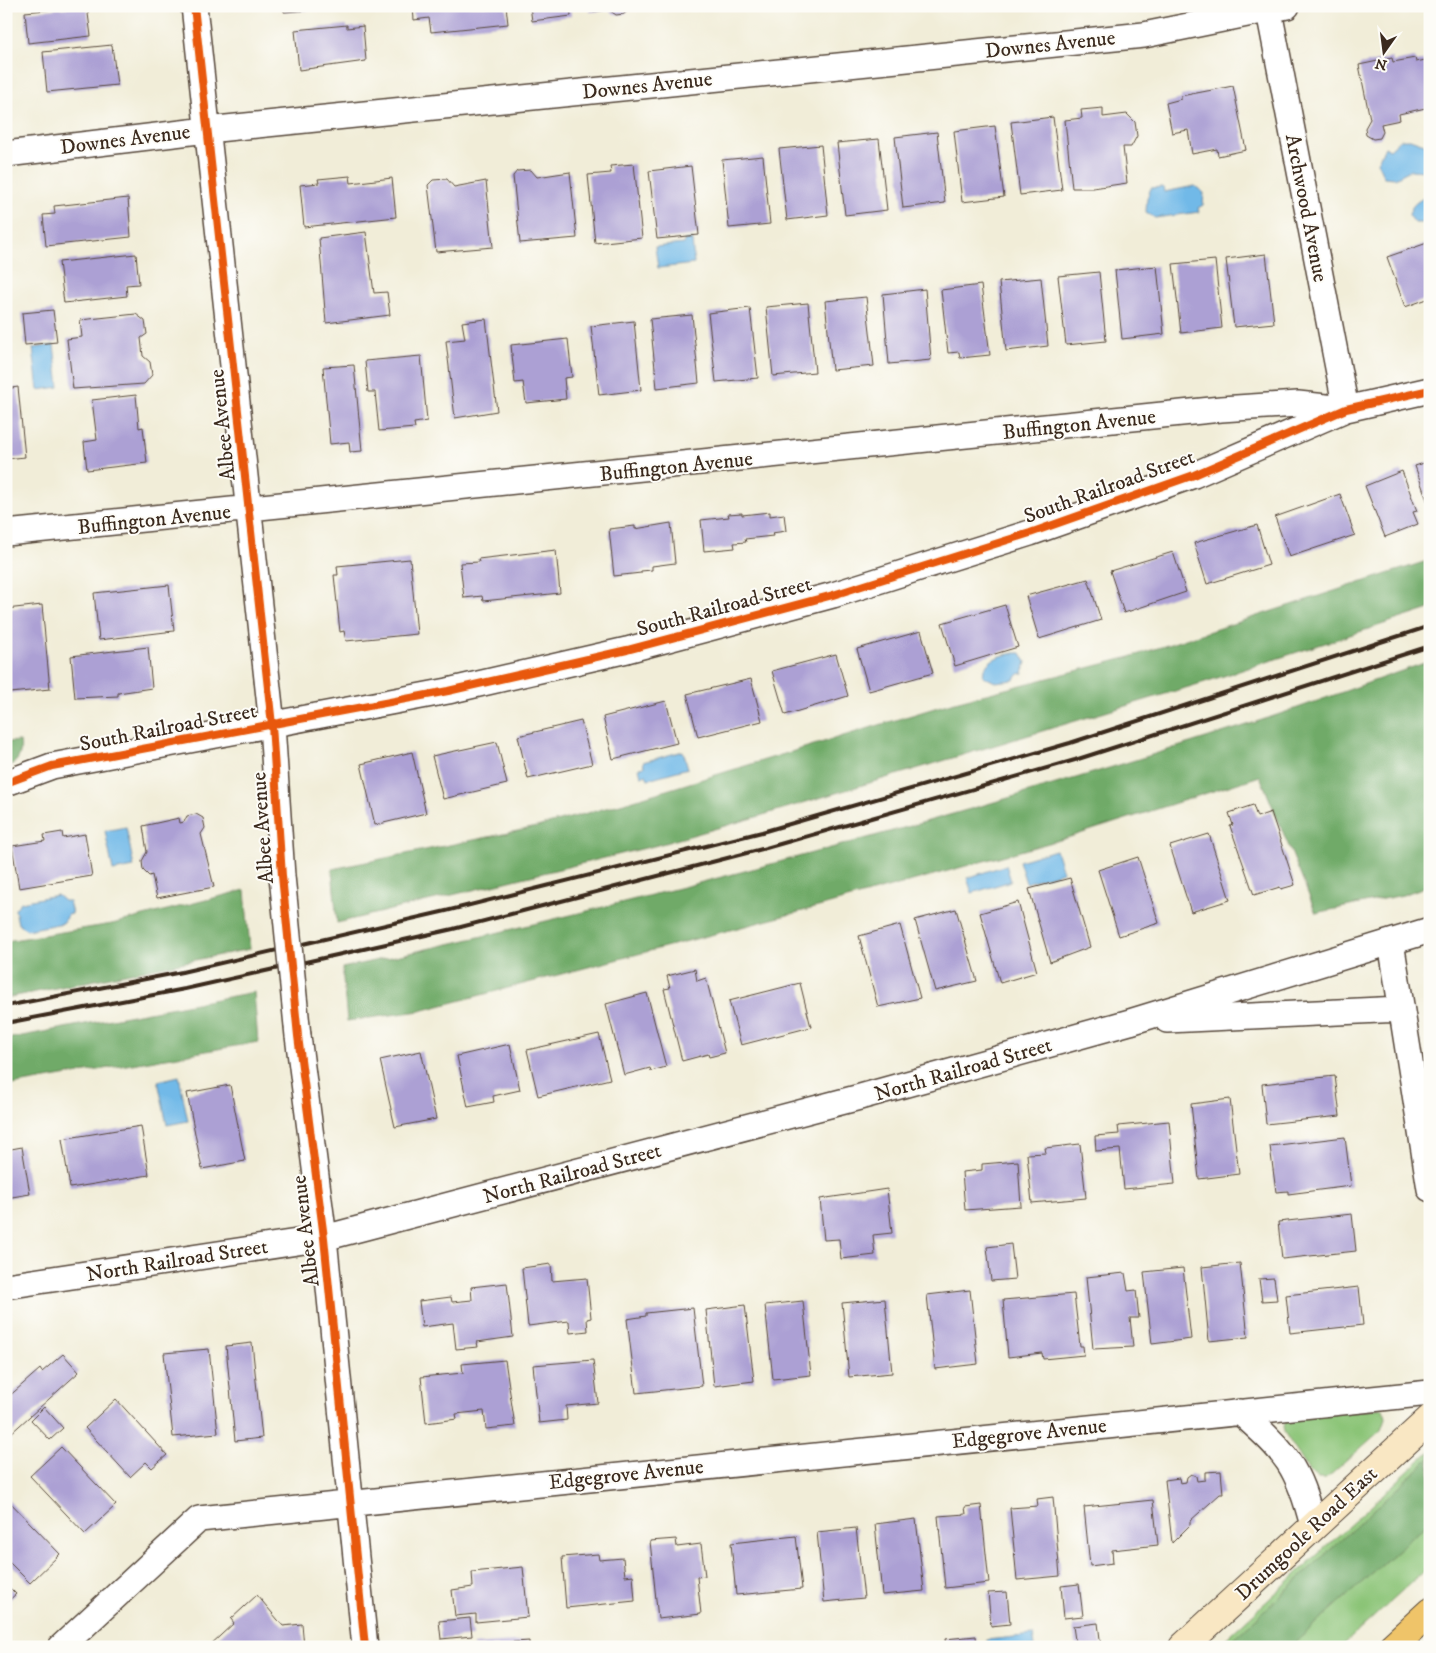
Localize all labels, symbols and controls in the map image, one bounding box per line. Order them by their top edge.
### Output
street label: Downes Avenue [984,25,1117,65]
north arrow [1358,28,1408,78]
text: N [1373,53,1389,74]
street label: Downes Avenue [581,66,714,106]
street label: Downes Avenue [59,119,192,161]
street label: Archwood Avenue [1279,132,1333,285]
street label: Albee Avenue [204,368,242,482]
street label: Buffington Avenue [1001,404,1157,446]
street label: South Railroad Street [1020,444,1199,530]
street label: Buffington Avenue [598,446,754,488]
street label: Buffington Avenue [76,499,232,541]
street label: South Railroad Street [634,571,815,643]
street label: South Railroad Street [77,698,259,758]
street label: Albee Avenue [246,771,280,885]
street label: North Railroad Street [872,1032,1055,1108]
street label: North Railroad Street [480,1138,664,1210]
street label: Albee Avenue [286,1173,326,1288]
street label: North Railroad Street [85,1234,270,1288]
street label: Edgegrove Avenue [950,1413,1108,1455]
street label: Edgegrove Avenue [547,1454,705,1496]
street label: Drumgoole Road East [1230,1461,1383,1606]

